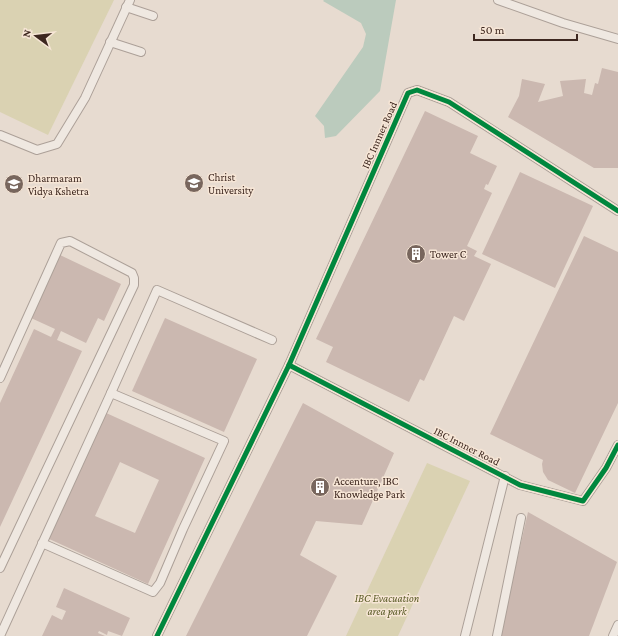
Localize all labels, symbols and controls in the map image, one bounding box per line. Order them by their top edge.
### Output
north arrow [16,16,56,56]
scale bar [474,16,577,42]
text: 50 m [480,23,505,37]
text: N [20,28,33,39]
street label: IBC Innner Road [359,99,399,170]
place label: Christ University [208,171,254,197]
place label: Dharmaram Vidya Kshetra [28,172,89,198]
school or university icon: Christ University [183,172,205,194]
school or university icon: Dharmaram Vidya Kshetra [3,173,25,195]
building icon: Tower C [405,243,427,265]
place label: Tower C [430,248,467,260]
street label: IBC Innner Road [432,424,502,468]
place label: Accenture, IBC Knowledge Park [334,475,406,501]
building icon: Accenture, IBC Knowledge Park [309,476,331,498]
park label: IBC Evacuation area park [355,592,420,618]

